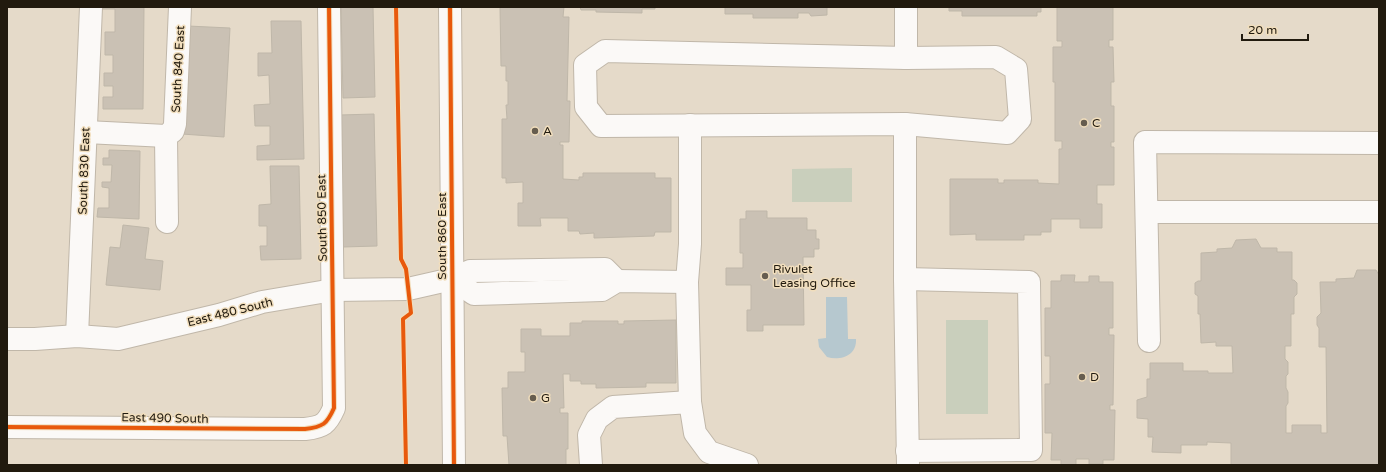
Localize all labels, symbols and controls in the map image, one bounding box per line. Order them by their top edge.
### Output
scale bar [1242,16,1308,42]
text: 20 m [1248,23,1277,37]
street label: South 840 East [169,25,187,113]
place label: C [1092,116,1100,130]
marker: C [1079,118,1089,128]
place label: A [543,124,552,138]
marker: A [530,126,540,136]
street label: South 830 East [75,127,93,215]
street label: South 850 East [314,174,330,262]
street label: South 860 East [435,192,449,280]
place label: Rivulet Leasing Office [773,262,856,290]
marker: Rivulet Leasing Office [760,271,770,281]
street label: East 480 South [186,295,274,329]
place label: D [1090,370,1099,384]
marker: D [1077,372,1087,382]
place label: G [541,391,550,405]
marker: G [528,393,538,403]
street label: East 490 South [121,410,209,426]

